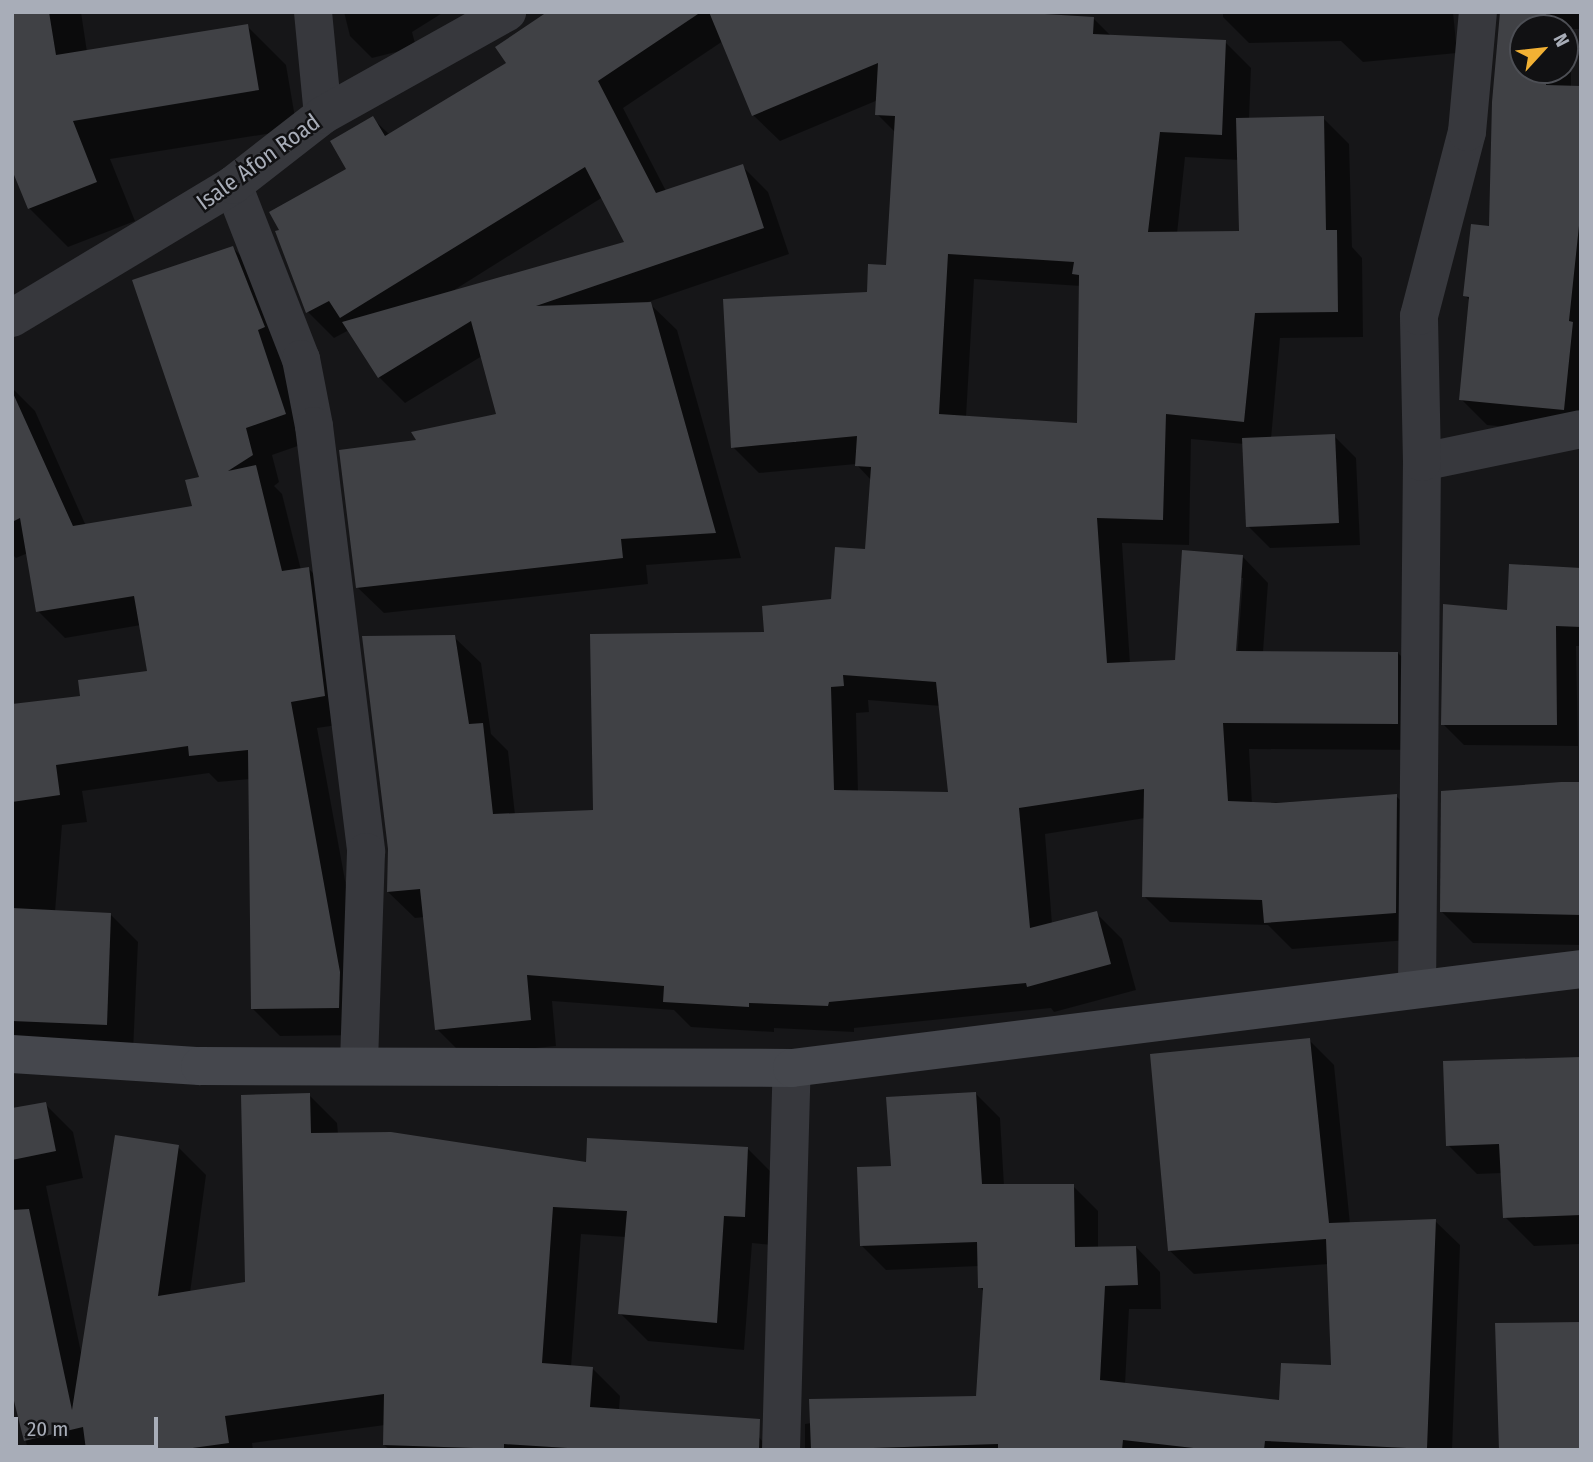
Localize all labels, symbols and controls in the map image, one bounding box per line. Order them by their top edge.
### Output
north arrow [1509,14,1579,84]
text: N [1549,30,1574,50]
street label: Isale Afon Road [191,108,325,216]
scale bar [18,1402,161,1446]
text: 20 m [27,1416,68,1442]

